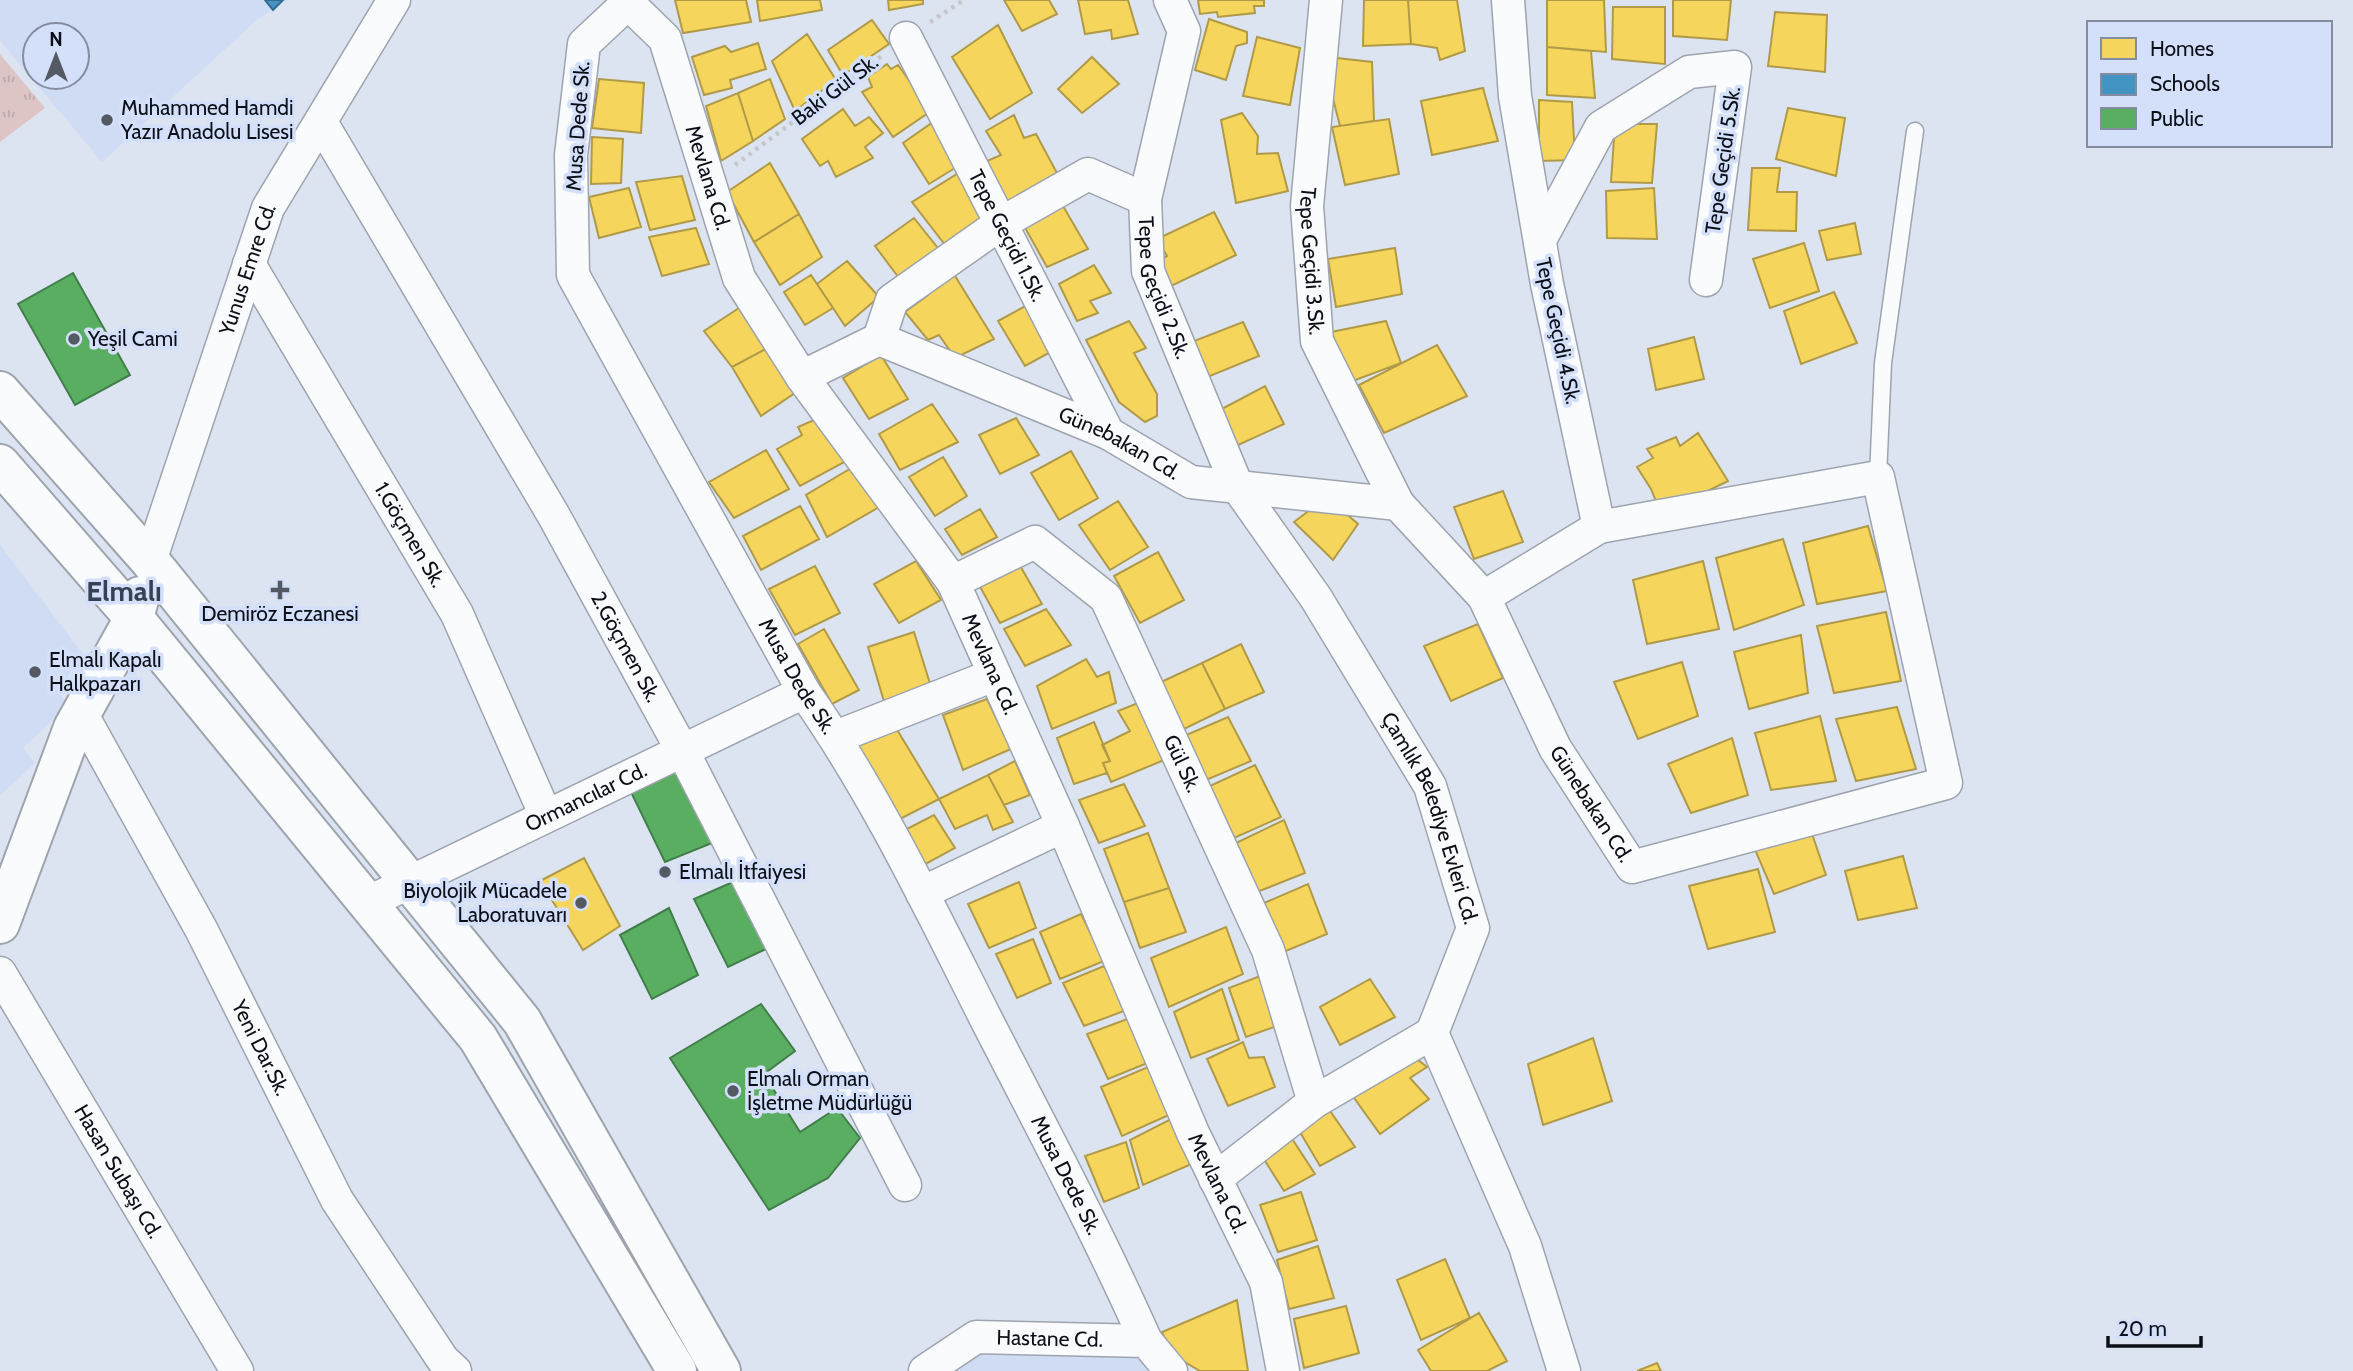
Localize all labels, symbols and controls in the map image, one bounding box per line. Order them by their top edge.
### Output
north arrow [21,21,91,91]
legend [2087,21,2332,147]
text: N [49,28,63,51]
text: Homes [2150,36,2214,61]
street label: Baki Gül Sk. [787,49,883,130]
street label: Musa Dede Sk. [560,60,595,192]
text: Schools [2150,71,2220,96]
street label: Tepe Geçidi 5.Sk. [1700,85,1745,235]
place label: Muhammed Hamdi Yazır Anadolu Lisesi [120,95,294,144]
text: Public [2150,106,2204,131]
marker: Muhammed Hamdi Yazır Anadolu Lisesi [99,112,115,128]
street label: Mevlana Cd. [680,122,736,233]
street label: Tepe Geçidi 1.Sk. [964,165,1052,305]
street label: Tepe Geçidi 3.Sk. [1295,186,1330,336]
street label: Yunus Emre Cd. [213,197,281,339]
street label: Tepe Geçidi 2.Sk. [1134,216,1196,362]
street label: Tepe Geçidi 4.Sk. [1531,255,1586,406]
place label: Yeşil Cami [87,326,178,351]
marker: Yeşil Cami [66,331,82,347]
street label: Günebakan Cd. [1055,401,1185,485]
street label: 1.Göçmen Sk. [370,478,451,591]
district label: Elmalı [86,574,162,608]
marker: Demiröz Eczanesi [272,582,288,598]
street label: 2.Göçmen Sk. [586,587,666,706]
place label: Demiröz Eczanesi [201,601,359,626]
street label: Mevlana Cd. [957,609,1024,718]
street label: Musa Dede Sk. [754,614,842,739]
place label: Elmalı Kapalı Halkpazarı [49,647,161,696]
marker: Elmalı Kapalı Halkpazarı [27,664,43,680]
street label: Çamlık Belediye Evleri Cd. [1376,707,1484,927]
street label: Gül Sk. [1159,731,1207,796]
street label: Günebakan Cd. [1545,741,1638,867]
street label: Ormancılar Cd. [521,757,651,837]
place label: Elmalı İtfaiyesi [679,859,806,884]
marker: Elmalı İtfaiyesi [657,864,673,880]
place label: Biyolojik Mücadele Laboratuvarı [403,878,567,927]
marker: Biyolojik Mücadele Laboratuvarı [573,895,589,911]
street label: Yeni Dar.Sk. [226,995,295,1099]
place label: Elmalı Orman İşletme Müdürlüğü [747,1066,912,1115]
marker: Elmalı Orman İşletme Müdürlüğü [725,1083,741,1099]
street label: Hasan Subaşı Cd. [69,1100,168,1243]
street label: Musa Dede Sk. [1026,1111,1107,1239]
street label: Mevlana Cd. [1183,1129,1253,1237]
scale bar [2108,1304,2201,1348]
text: 20 m [2118,1316,2167,1341]
street label: Hastane Cd. [996,1324,1103,1352]

